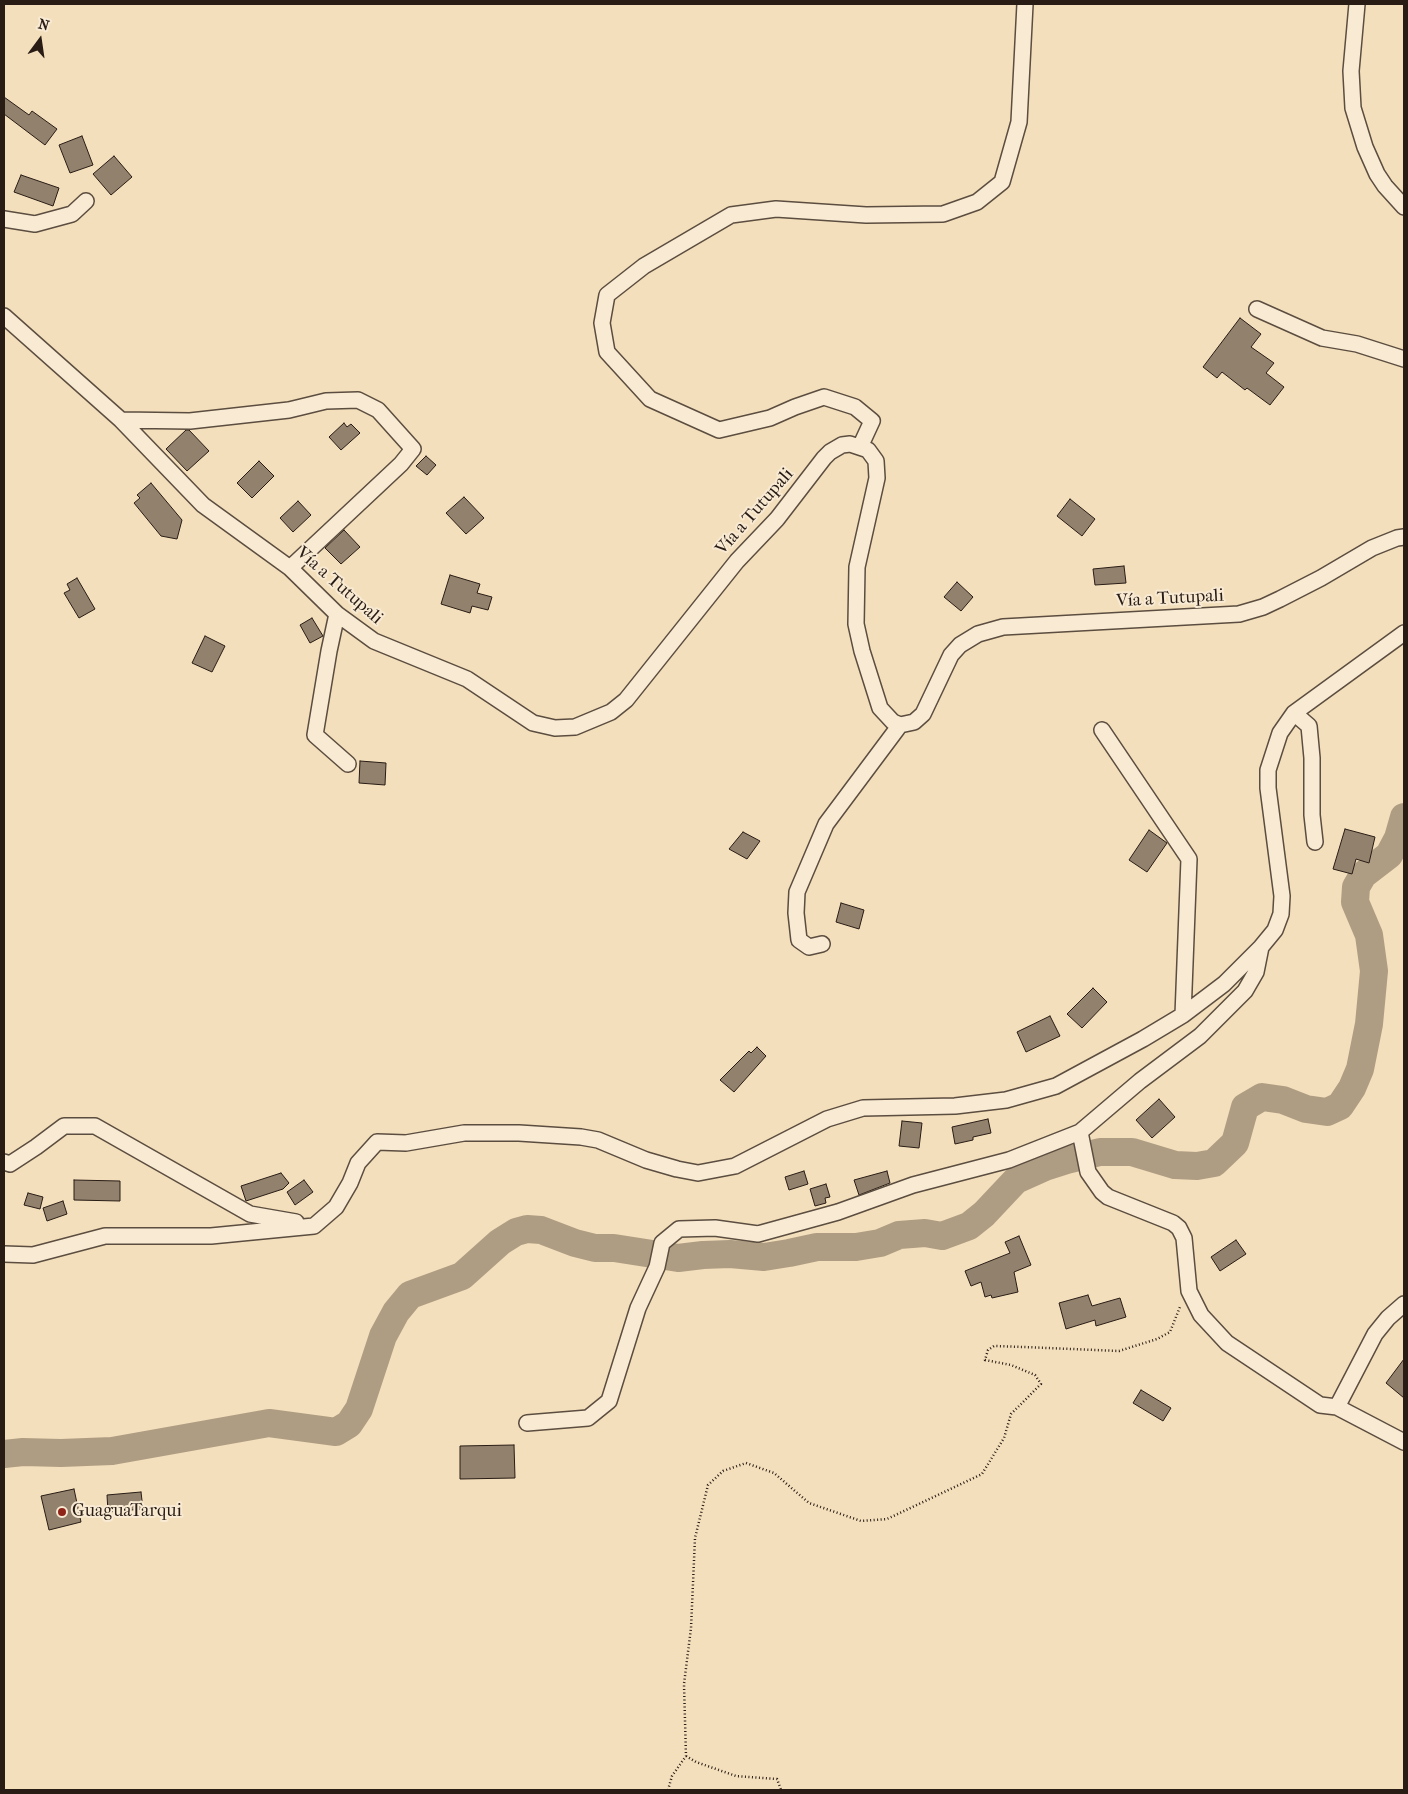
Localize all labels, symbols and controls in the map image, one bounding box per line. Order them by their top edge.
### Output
north arrow [15,15,65,65]
text: N [37,15,51,34]
street label: Vía a Tutupali [711,464,799,560]
street label: Vía a Tutupali [291,542,387,630]
street label: Vía a Tutupali [1116,585,1224,613]
place label: GuaguaTarqui [72,1501,182,1523]
marker: GuaguaTarqui [56,1506,68,1518]

